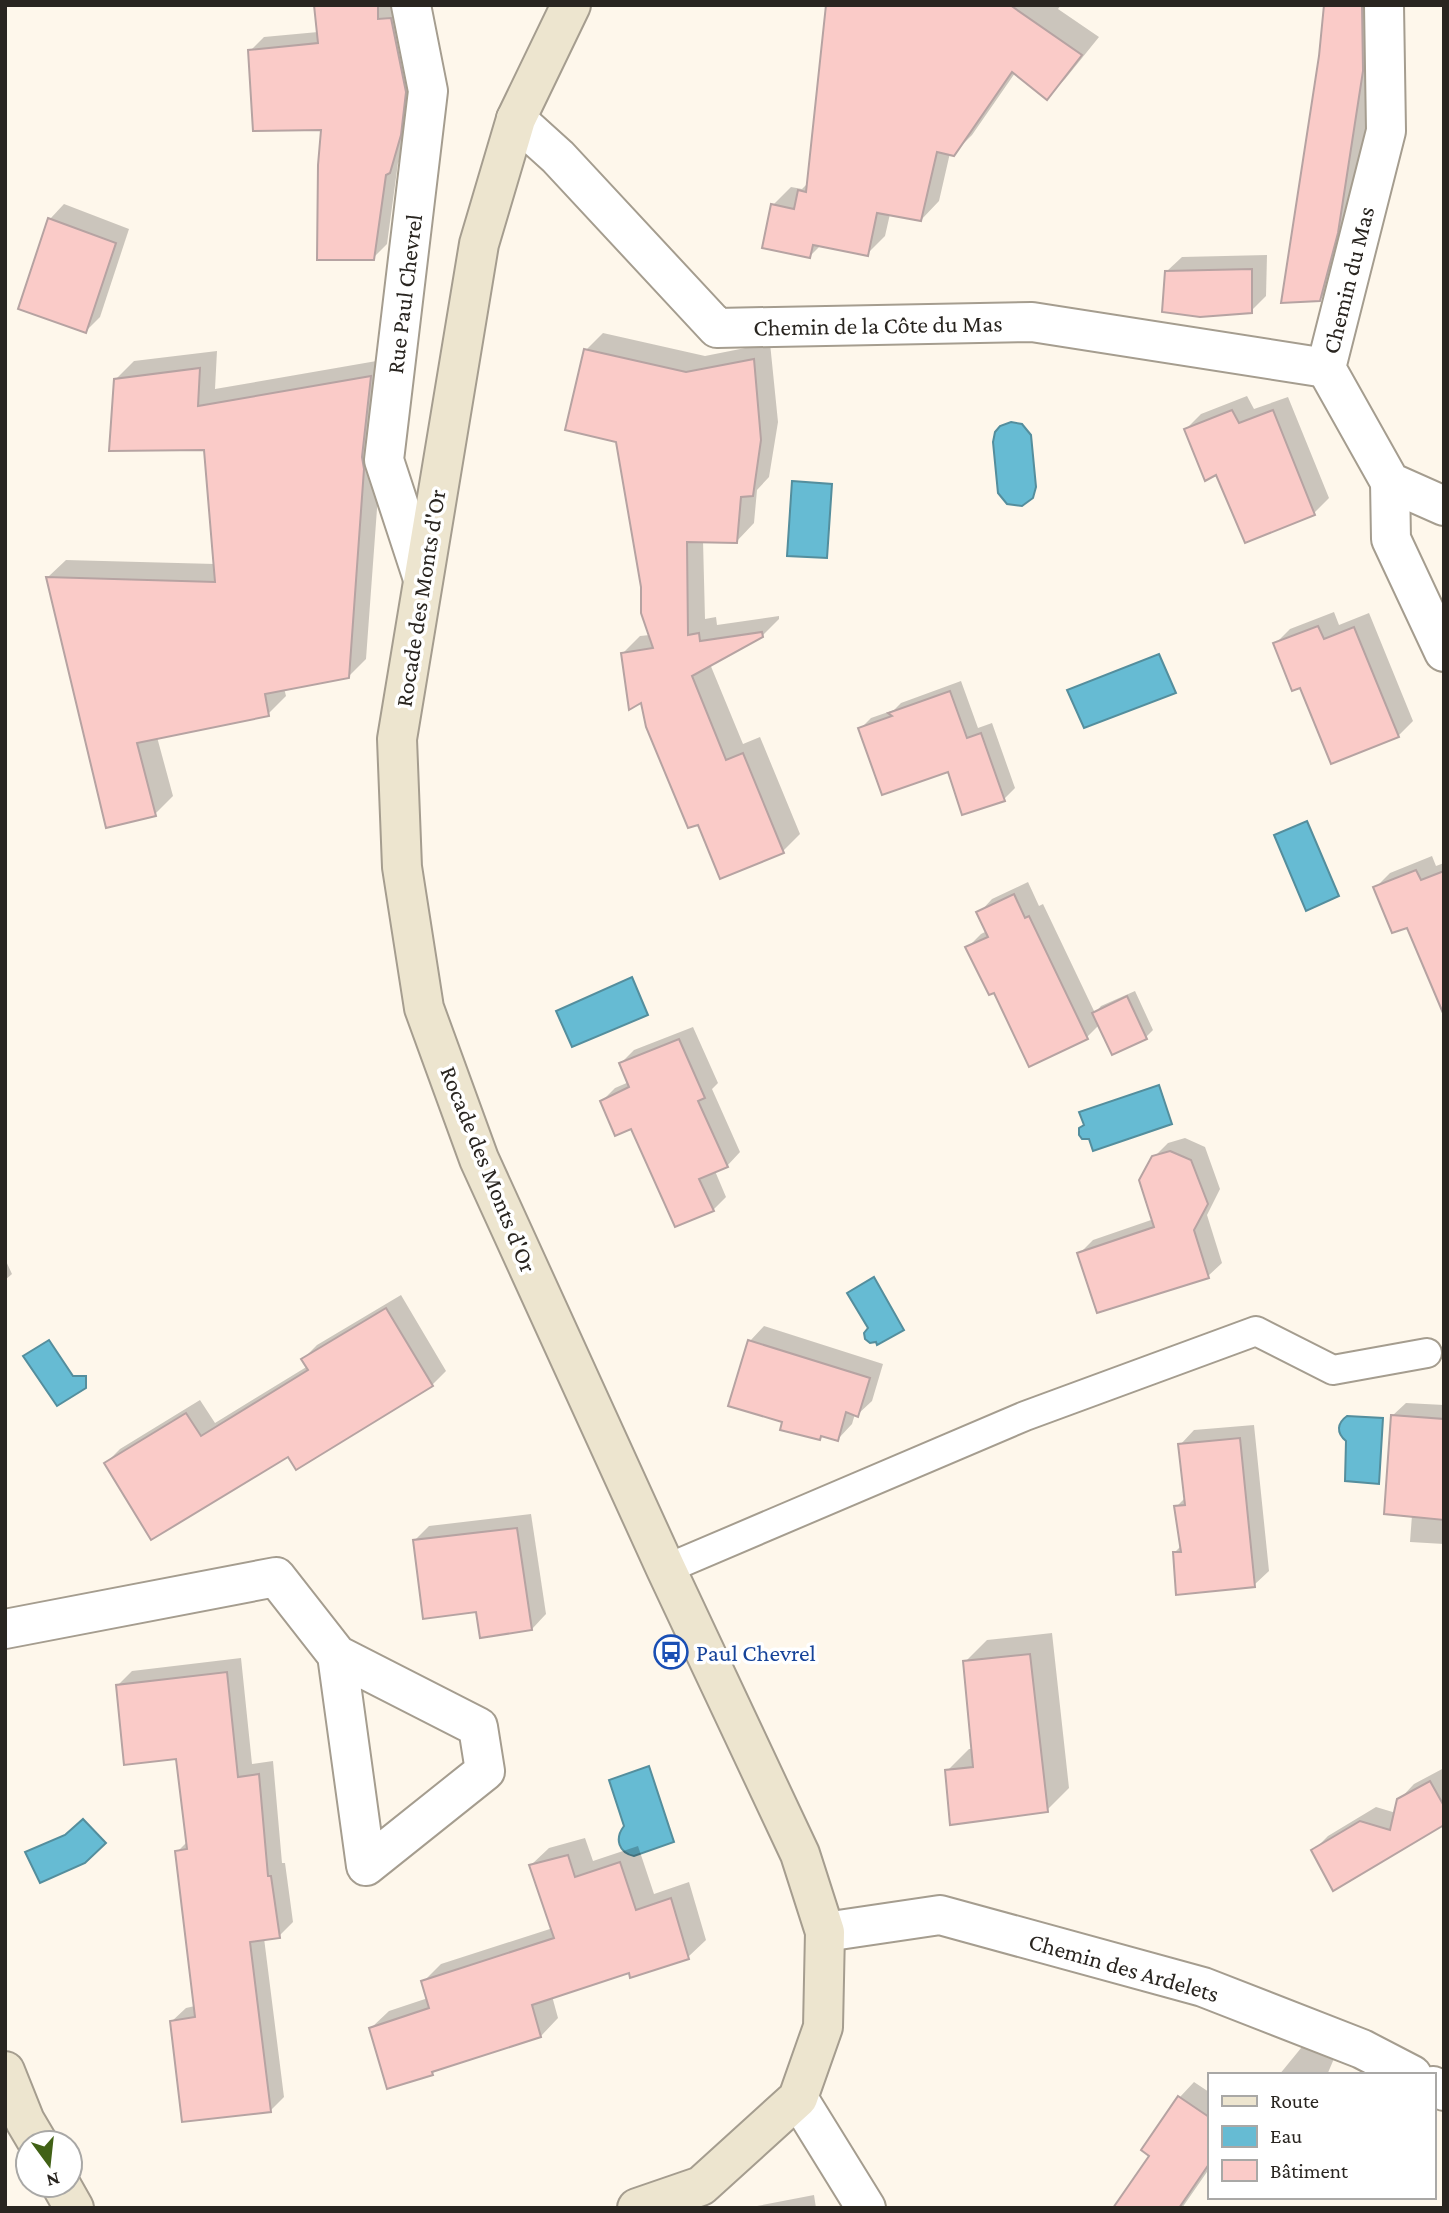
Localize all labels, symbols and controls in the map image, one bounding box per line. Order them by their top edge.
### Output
street label: Chemin du Mas [1317,204,1379,356]
street label: Rue Paul Chevrel [381,213,427,375]
street label: Chemin de la Côte du Mas [753,309,1003,341]
street label: Rocade des Monts d'Or [389,487,451,709]
street label: Rocade des Monts d'Or [435,1062,543,1276]
bus stop icon: Paul Chevrel [652,1633,690,1671]
place label: Paul Chevrel [696,1639,816,1666]
street label: Chemin des Ardelets [1026,1927,1222,2007]
legend [1208,2073,1435,2199]
text: Route [1270,2089,1319,2113]
text: Eau [1270,2124,1302,2148]
north arrow [14,2129,84,2199]
text: Bâtiment [1270,2159,1349,2183]
text: N [44,2168,62,2192]

